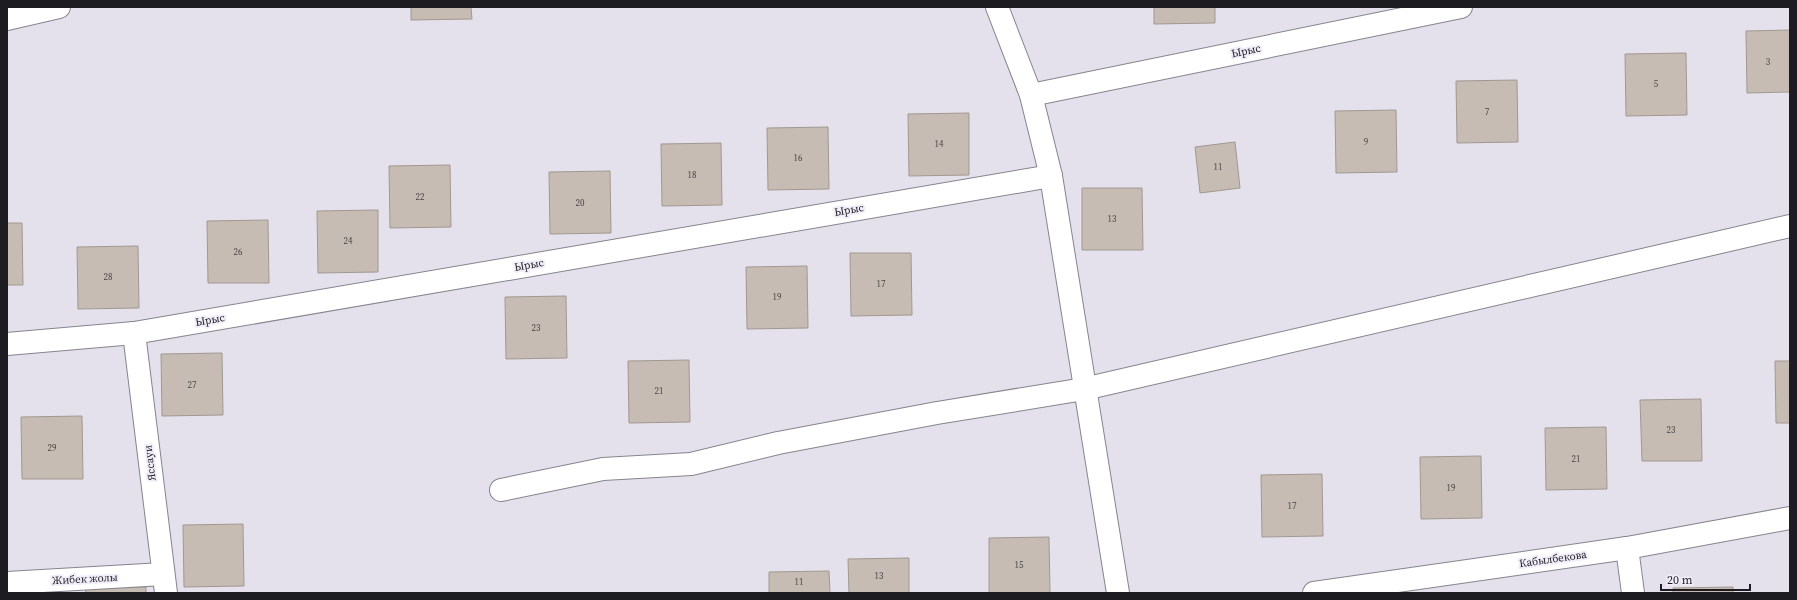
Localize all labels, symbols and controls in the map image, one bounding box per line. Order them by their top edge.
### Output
street label: Ырыс [1230,40,1263,61]
house number: 3 [1766,56,1771,68]
house number: 5 [1654,78,1659,90]
house number: 7 [1485,106,1490,118]
house number: 9 [1364,136,1369,148]
house number: 14 [934,138,944,150]
house number: 16 [793,152,803,164]
house number: 11 [1213,161,1223,173]
house number: 18 [687,169,697,181]
house number: 22 [415,191,425,203]
house number: 20 [575,197,585,209]
street label: Ырыс [833,200,866,220]
house number: 13 [1107,213,1117,225]
house number: 24 [343,235,353,247]
house number: 26 [233,246,243,258]
street label: Ырыс [513,255,546,275]
house number: 28 [103,271,113,283]
house number: 17 [876,278,886,290]
house number: 19 [772,291,782,303]
street label: Ырыс [194,310,227,330]
house number: 23 [531,322,541,334]
house number: 27 [187,379,197,391]
house number: 21 [654,385,664,397]
house number: 23 [1666,424,1676,436]
house number: 29 [47,442,57,454]
street label: Яссауи [140,444,160,482]
house number: 21 [1571,453,1581,465]
house number: 19 [1446,482,1456,494]
house number: 17 [1287,500,1297,512]
street label: Кабылбекова [1518,547,1588,571]
house number: 15 [1014,559,1024,571]
scale bar [1661,566,1750,592]
street label: Жибек жолы [52,570,118,588]
house number: 13 [874,570,884,582]
text: 20 m [1667,572,1693,588]
house number: 11 [794,576,804,588]

